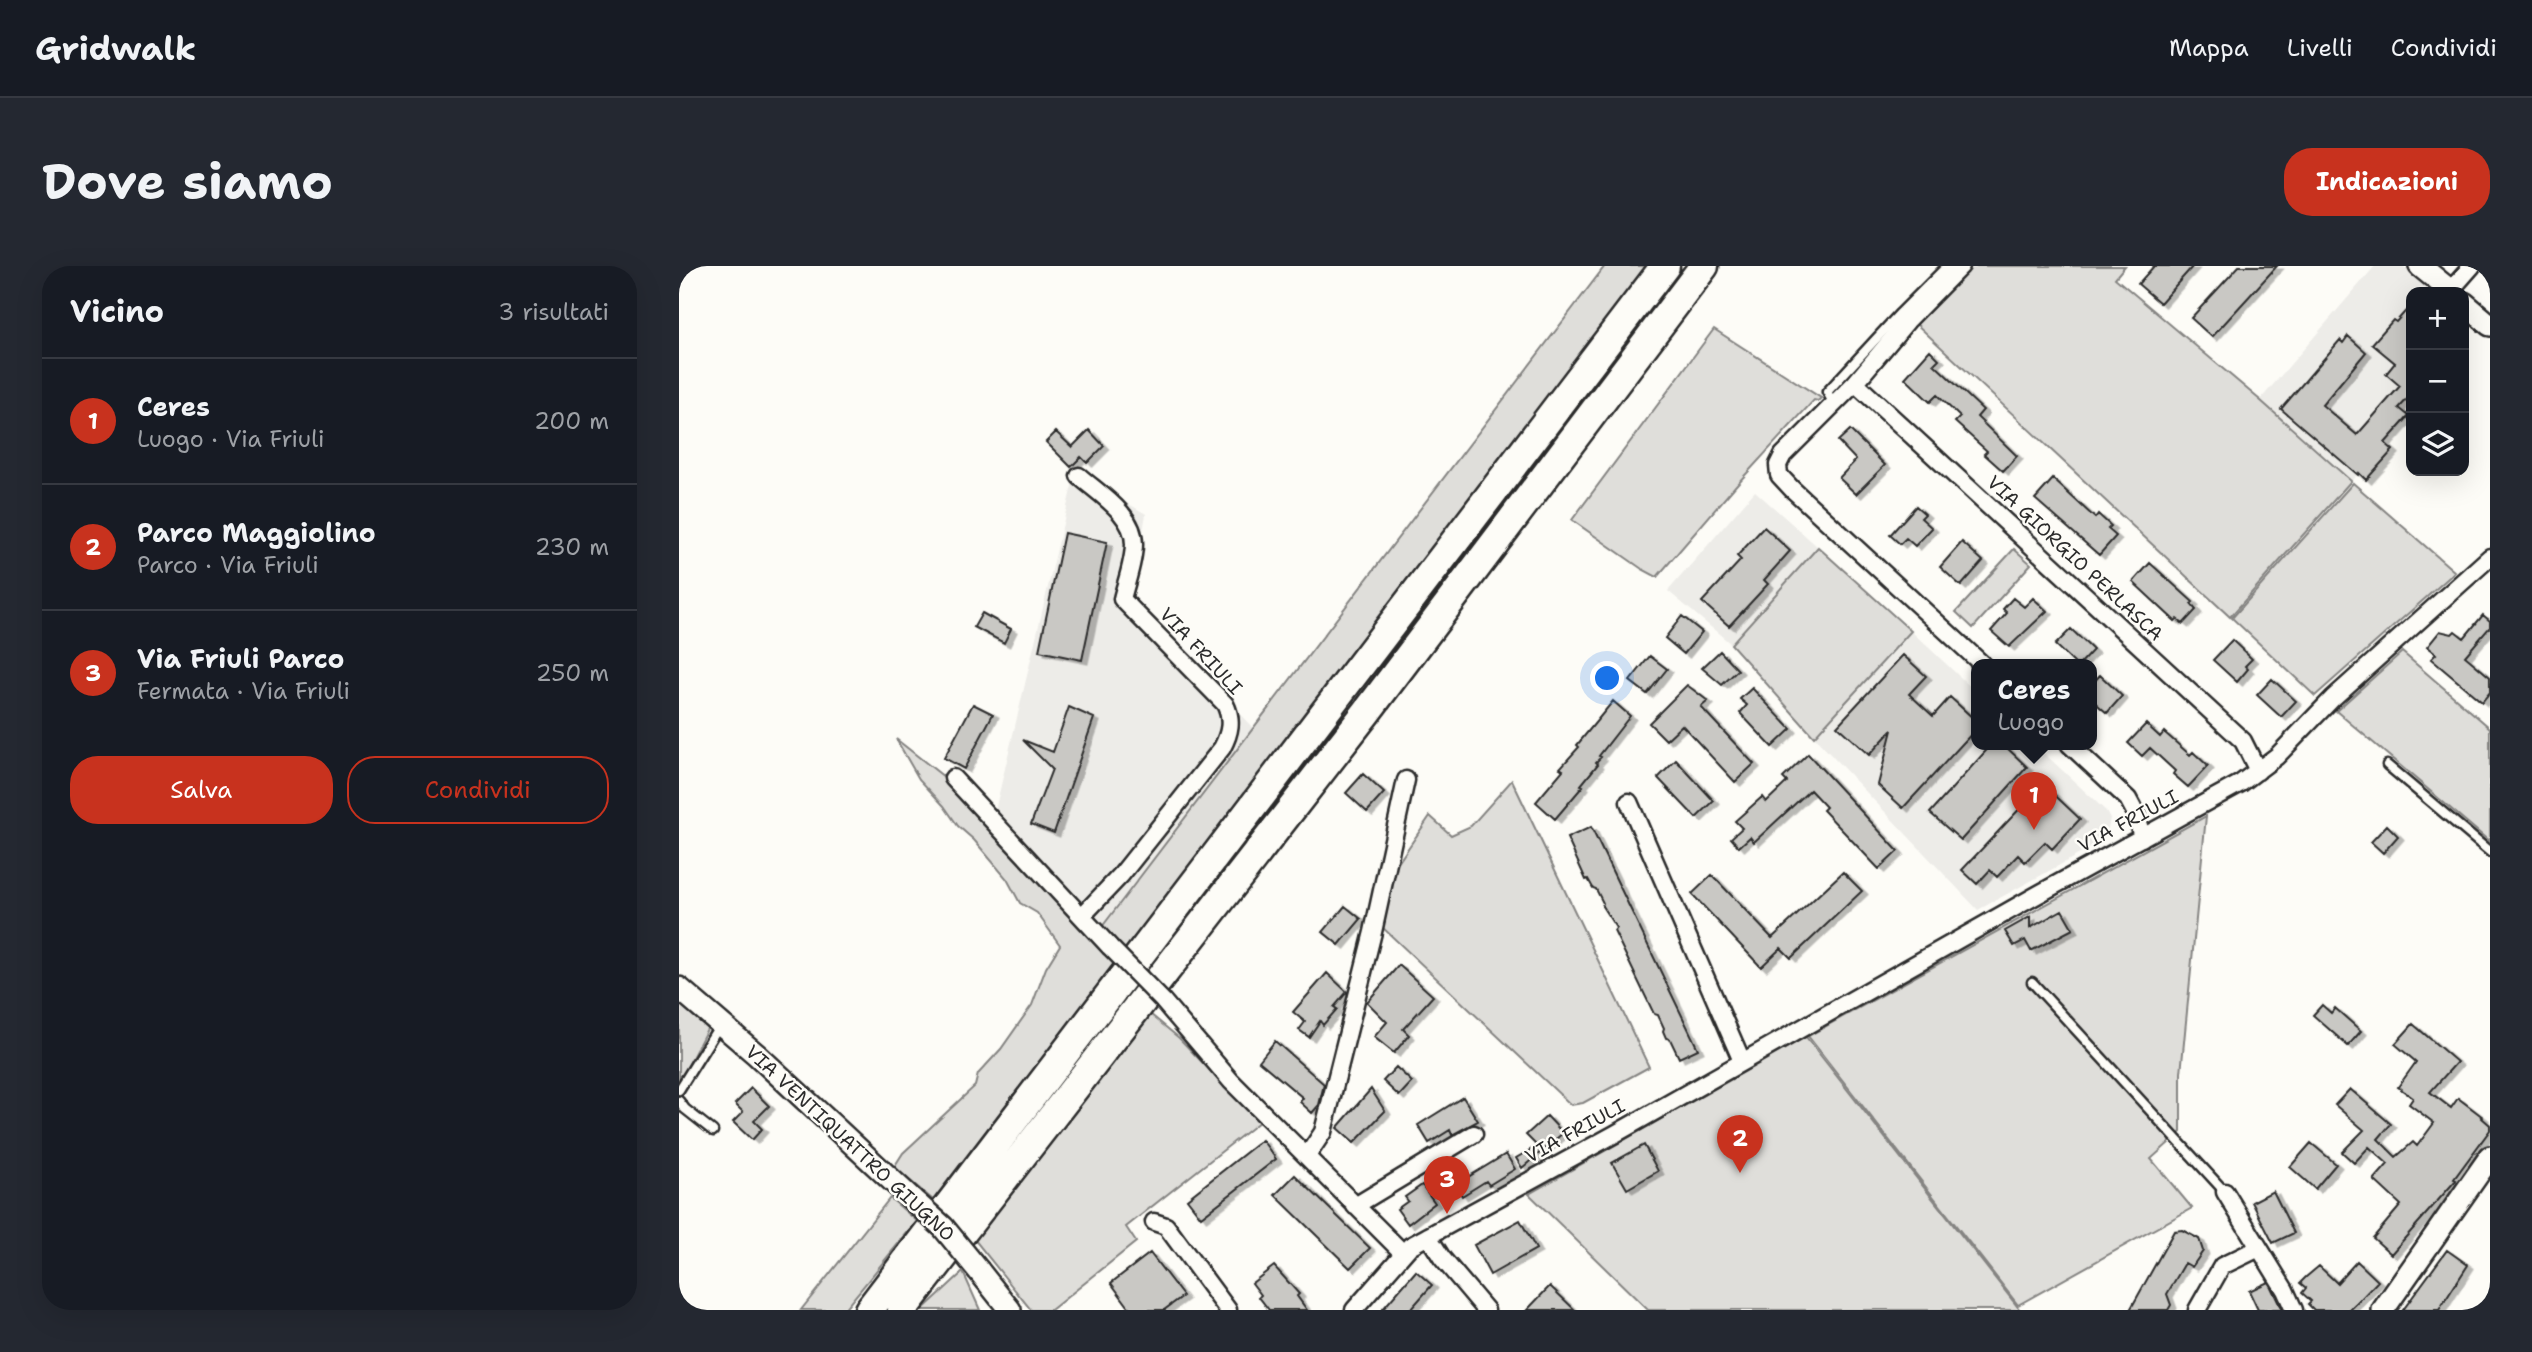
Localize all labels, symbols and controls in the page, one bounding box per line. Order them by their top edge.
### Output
text: Gridwalk [35,26,196,71]
text: Mappa [2169,32,2249,64]
text: Livelli [2287,32,2353,64]
text: Condividi [2391,32,2497,64]
button: Indicazioni [2284,148,2490,216]
text: Dove siamo [42,149,333,215]
map controls [2406,287,2469,476]
button: + [2406,287,2469,350]
text: Vicino [70,291,164,332]
text: 3 risultati [498,297,609,327]
button: − [2406,350,2469,413]
text: Ceres [137,389,210,424]
text: 1 [88,406,98,436]
text: 200 m [534,406,609,436]
button: layers [2406,413,2469,476]
text: Luogo · Via Friuli [137,424,325,454]
street label: VIA GIORGIO PERLASCA [1982,470,2168,646]
text: Parco Maggiolino [137,515,376,550]
text: 2 [85,532,101,562]
text: 230 m [535,532,609,562]
text: Parco · Via Friuli [137,550,319,580]
street label: VIA FRIULI [1154,602,1248,700]
text: Via Friuli Parco [137,641,344,676]
text: 3 [85,658,101,688]
text: 250 m [536,658,609,688]
popup [1971,659,2097,750]
your location [1590,661,1624,695]
text: Ceres [1997,672,2071,707]
text: Fermata · Via Friuli [137,676,350,706]
text: Luogo [1997,707,2064,737]
button: Salva [70,756,333,824]
button: Condividi [347,756,609,824]
pin: 1 [2011,772,2057,830]
street label: VIA FRIULI [2073,784,2183,858]
street label: VIA VENTIQUATTRO GIUGNO [740,1039,960,1247]
street label: VIA FRIULI [1521,1093,1629,1169]
pin: 2 [1717,1115,1763,1173]
pin: 3 [1424,1156,1470,1214]

